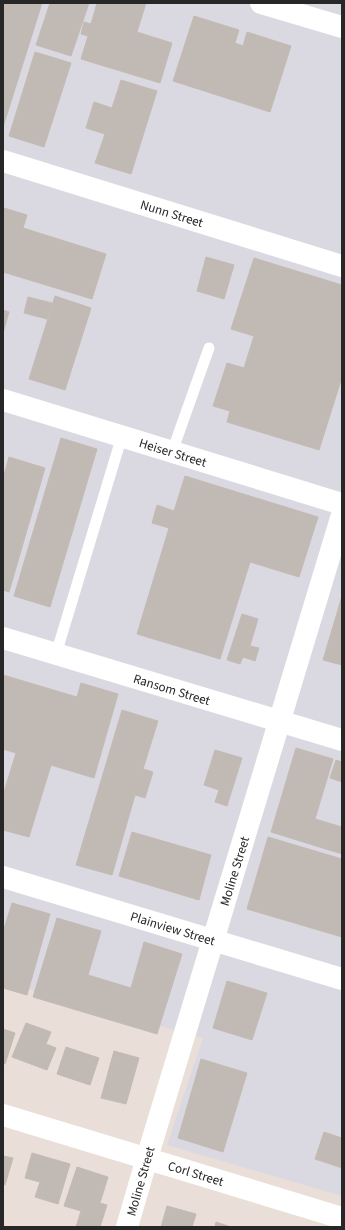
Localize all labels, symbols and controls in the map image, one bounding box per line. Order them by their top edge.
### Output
street label: Nunn Street [138,196,206,232]
street label: Heiser Street [137,434,209,472]
street label: Ransom Street [131,670,213,710]
street label: Moline Street [216,834,254,908]
street label: Plainview Street [128,908,218,951]
street label: Moline Street [122,1144,160,1218]
street label: Corl Street [166,1157,226,1191]

